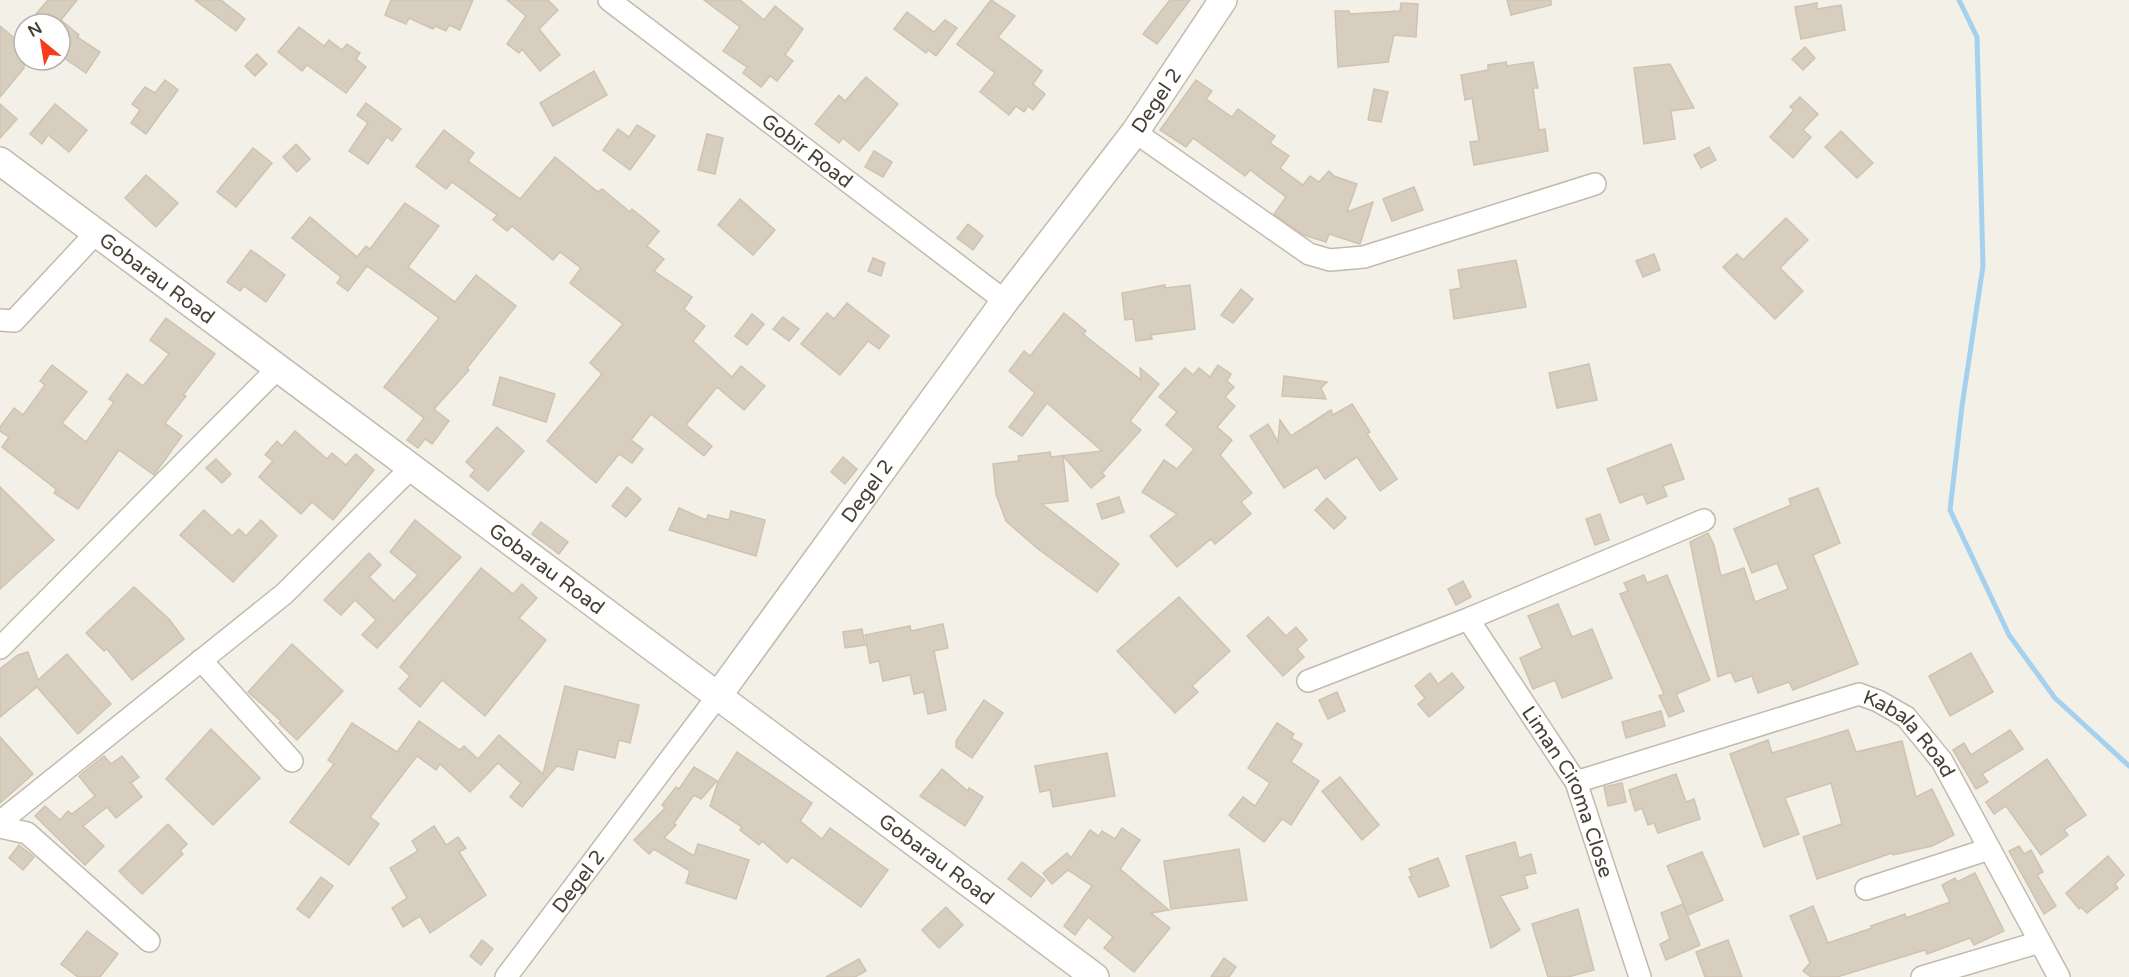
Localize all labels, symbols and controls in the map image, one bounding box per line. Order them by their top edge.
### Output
north arrow [12,12,72,72]
text: N [24,18,46,42]
street label: Degel 2 [1127,64,1187,138]
street label: Gobir Road [756,109,857,194]
street label: Gobarau Road [94,228,219,330]
street label: Degel 2 [837,455,899,528]
street label: Gobarau Road [484,519,609,620]
street label: Kabala Road [1860,686,1959,782]
street label: Liman Ciroma Close [1516,702,1618,881]
street label: Gobarau Road [874,809,998,910]
street label: Degel 2 [548,846,610,918]

